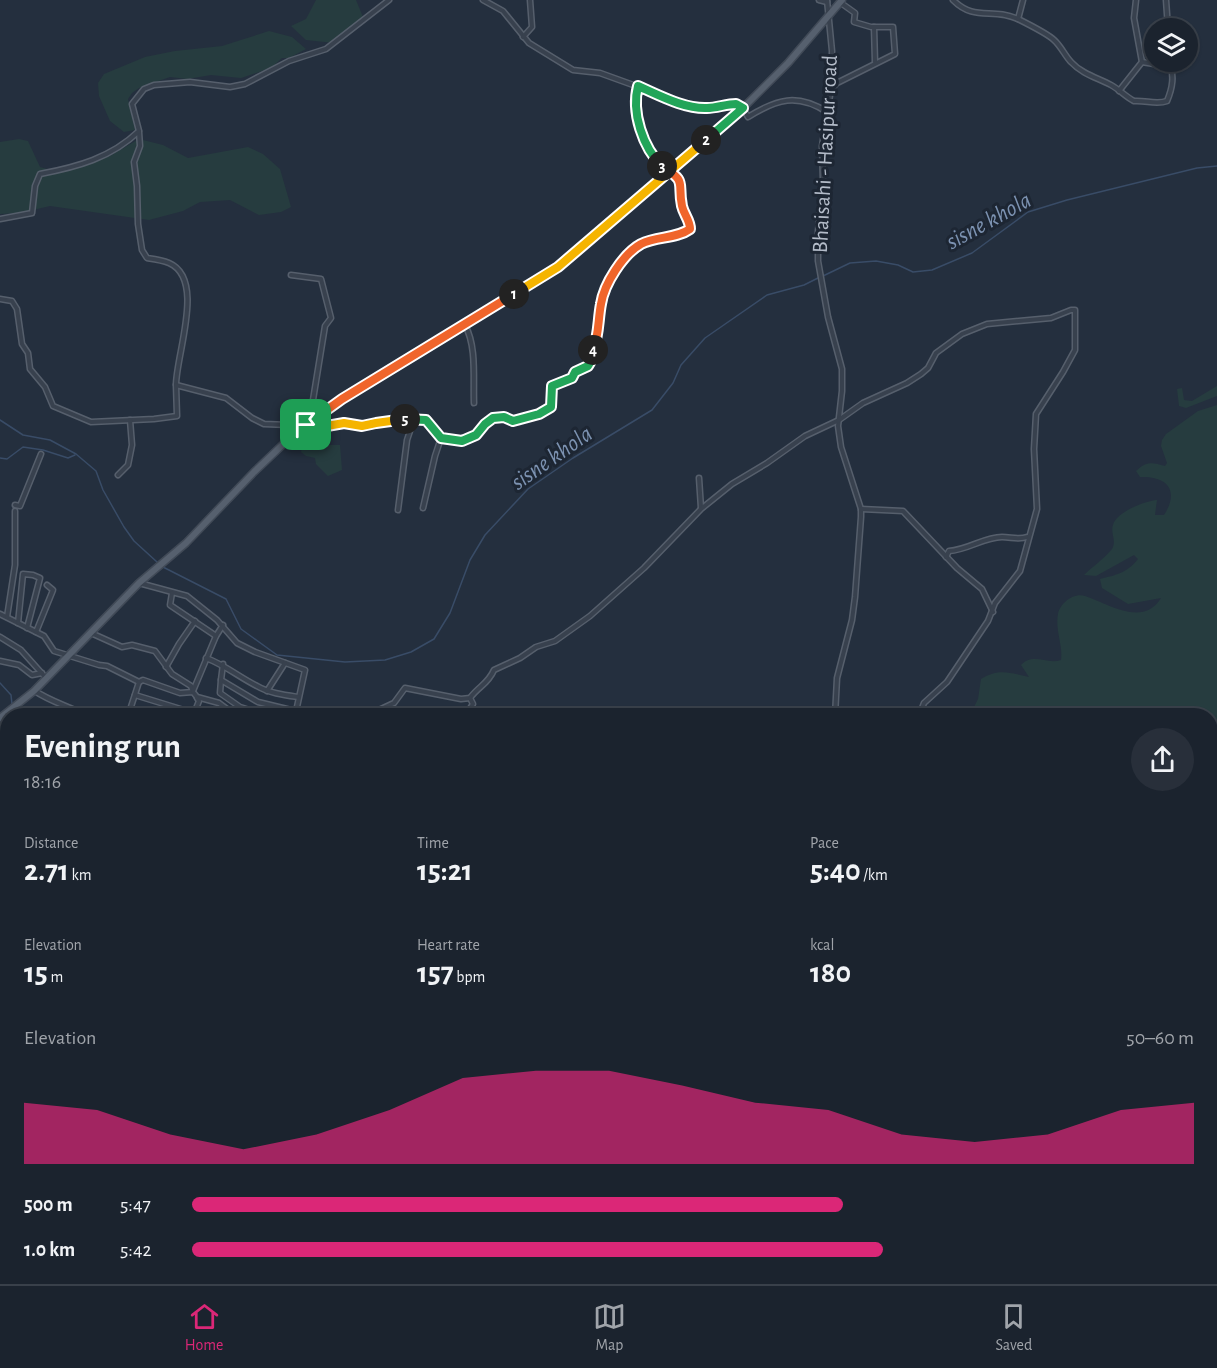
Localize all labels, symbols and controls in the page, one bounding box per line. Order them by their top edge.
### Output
map controls [1144,18,1198,72]
button: layers [1144,18,1198,72]
street label: Bhaisahi - Hasipur road [809,54,841,254]
pin: 2 [691,125,721,155]
text: 2 [702,132,710,148]
pin: 3 [647,151,677,181]
text: 3 [659,158,665,174]
water label: sisne khola [942,188,1035,255]
pin: 1 [499,279,529,309]
text: 1 [511,286,517,302]
pin: 4 [578,335,608,365]
text: 4 [589,342,597,358]
pin [280,399,331,450]
pin: 5 [390,404,420,434]
icon: arrive [289,408,322,441]
text: 5 [402,411,408,427]
water label: sisne khola [506,422,597,495]
button: share [1131,728,1194,791]
text: Evening run [24,731,181,764]
text: 18:16 [24,772,61,792]
text: Distance [24,835,78,851]
text: Time [417,835,449,851]
text: Pace [810,835,839,851]
text: 2.71 [24,856,69,886]
text: 15:21 [417,856,473,886]
text: 5:40 [810,856,861,886]
text: km [69,867,92,883]
text: /km [861,867,888,883]
text: Elevation [24,937,82,953]
text: Heart rate [417,937,480,953]
text: kcal [810,937,834,953]
text: 15 [24,958,48,988]
text: 157 [417,958,454,988]
text: 180 [810,958,851,988]
text: m [48,969,63,985]
text: bpm [454,969,485,985]
text: Elevation [24,1028,96,1048]
text: 50–60 m [1126,1028,1194,1048]
text: 500 m [24,1195,73,1215]
text: 5:47 [120,1195,151,1215]
text: 1.0 km [24,1240,75,1260]
text: 5:42 [120,1240,152,1260]
tab: Home [185,1300,223,1355]
tab: Map [593,1300,626,1355]
tab: Saved [996,1300,1032,1355]

